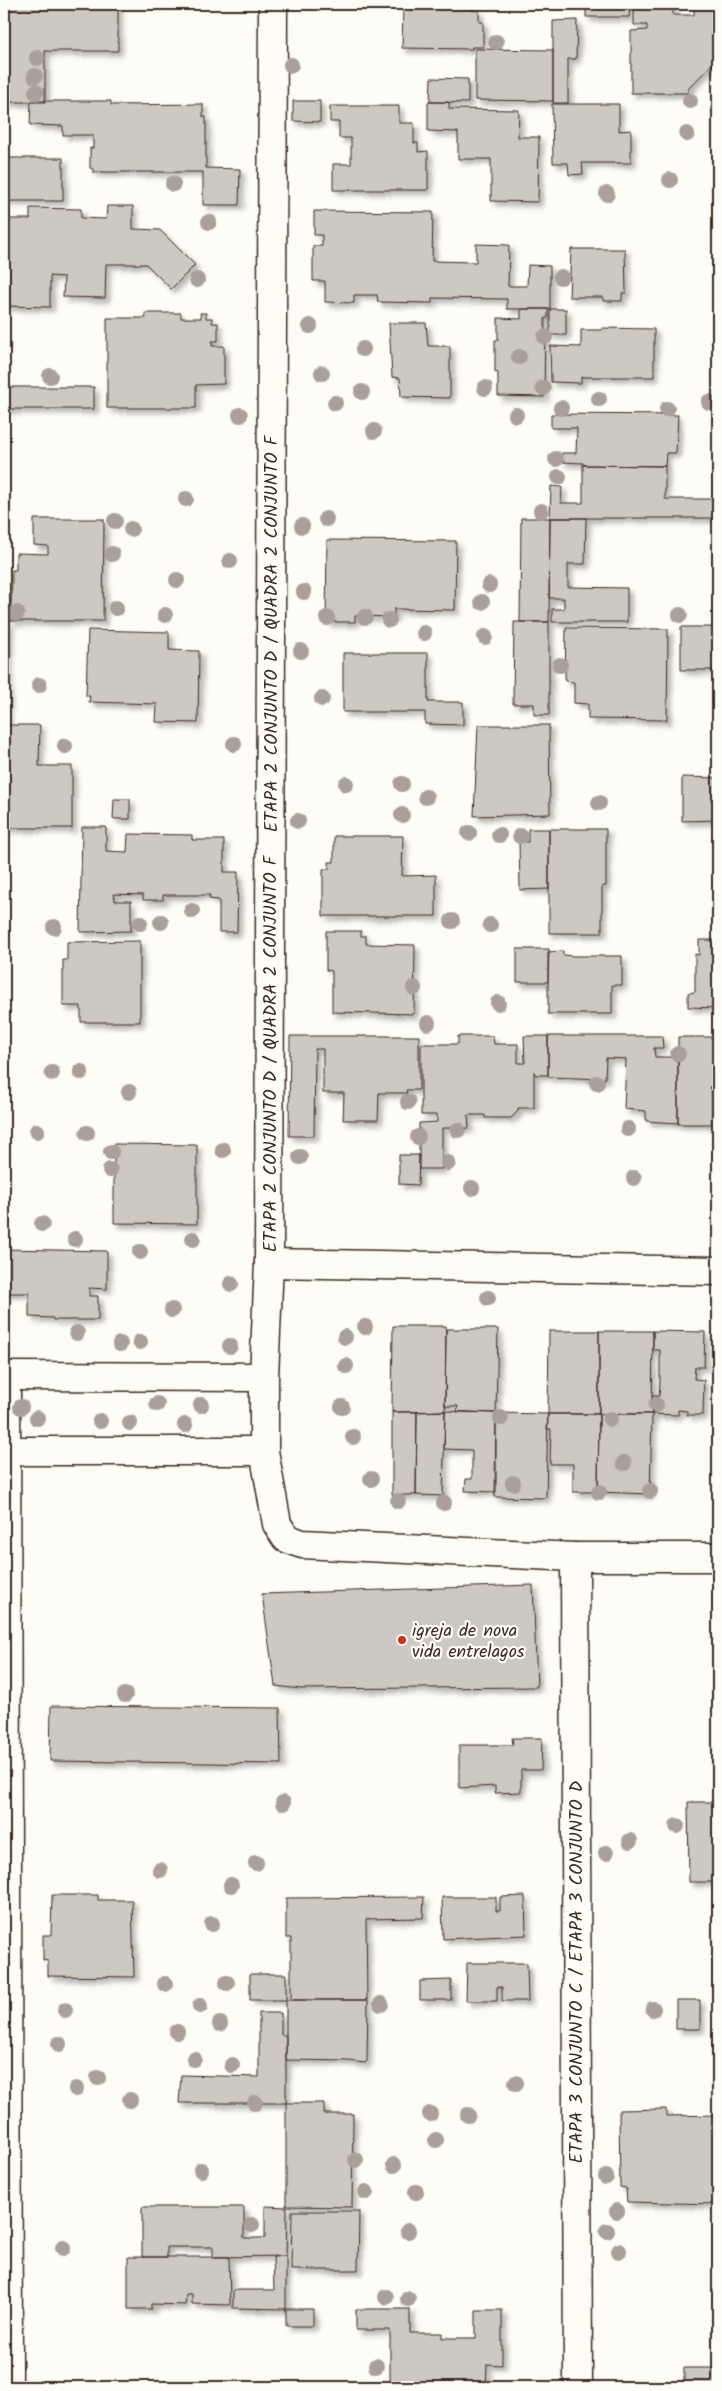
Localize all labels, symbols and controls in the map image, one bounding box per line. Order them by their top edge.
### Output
street label: ETAPA 2 CONJUNTO D / QUADRA 2 CONJUNTO F [258,434,287,832]
street label: ETAPA 2 CONJUNTO D / QUADRA 2 CONJUNTO F [257,854,286,1252]
place label: igreja de nova vida entrelagos [412,1617,525,1667]
marker: igreja de nova vida entrelagos [396,1634,408,1646]
street label: ETAPA 3 CONJUNTO C / ETAPA 3 CONJUNTO D [563,1780,592,2163]

